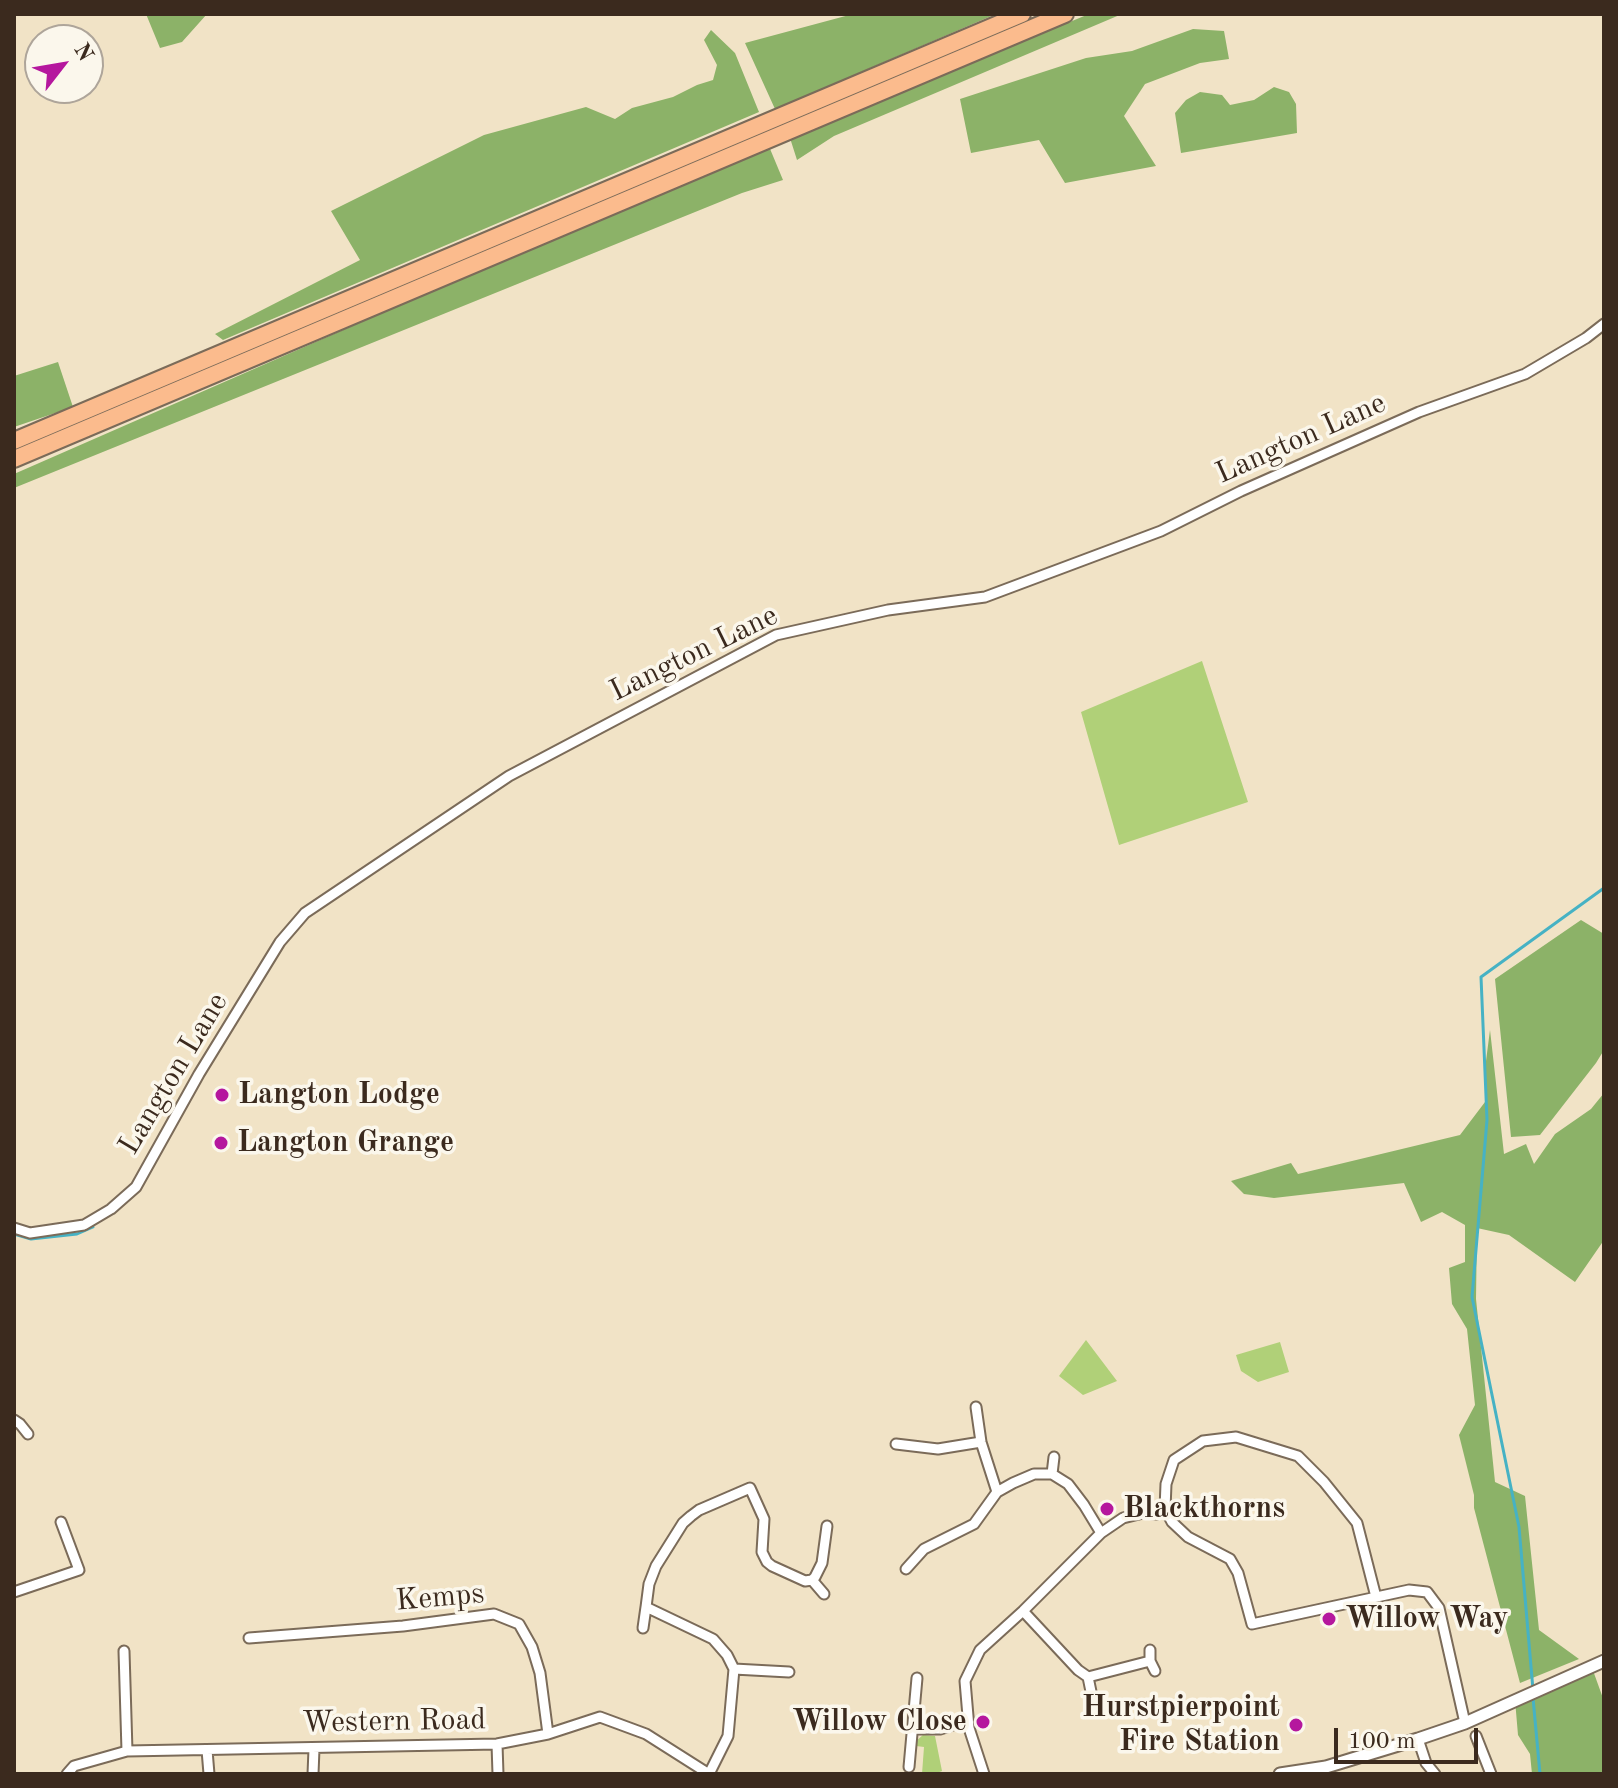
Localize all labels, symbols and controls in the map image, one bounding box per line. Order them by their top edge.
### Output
north arrow [24,24,104,104]
text: N [69,40,97,66]
street label: Langton Lane [1210,385,1392,493]
street label: Langton Lane [604,598,784,710]
street label: Langton Lane [112,987,236,1161]
place label: Langton Lodge [238,1077,440,1113]
marker: Langton Lodge [213,1086,231,1104]
place label: Langton Grange [237,1125,454,1161]
marker: Langton Grange [212,1134,230,1152]
place label: Blackthorns [1123,1491,1285,1527]
marker: Blackthorns [1098,1500,1116,1518]
street label: Kemps [394,1576,486,1620]
place label: Willow Way [1345,1601,1509,1637]
marker: Willow Way [1320,1610,1338,1628]
place label: Hurstpierpoint Fire Station [1082,1690,1280,1760]
street label: Western Road [302,1702,486,1742]
place label: Willow Close [792,1704,967,1740]
scale bar [1338,1712,1482,1762]
marker: Willow Close [974,1713,992,1731]
marker: Hurstpierpoint Fire Station [1287,1716,1305,1734]
text: 100 m [1348,1730,1416,1754]

